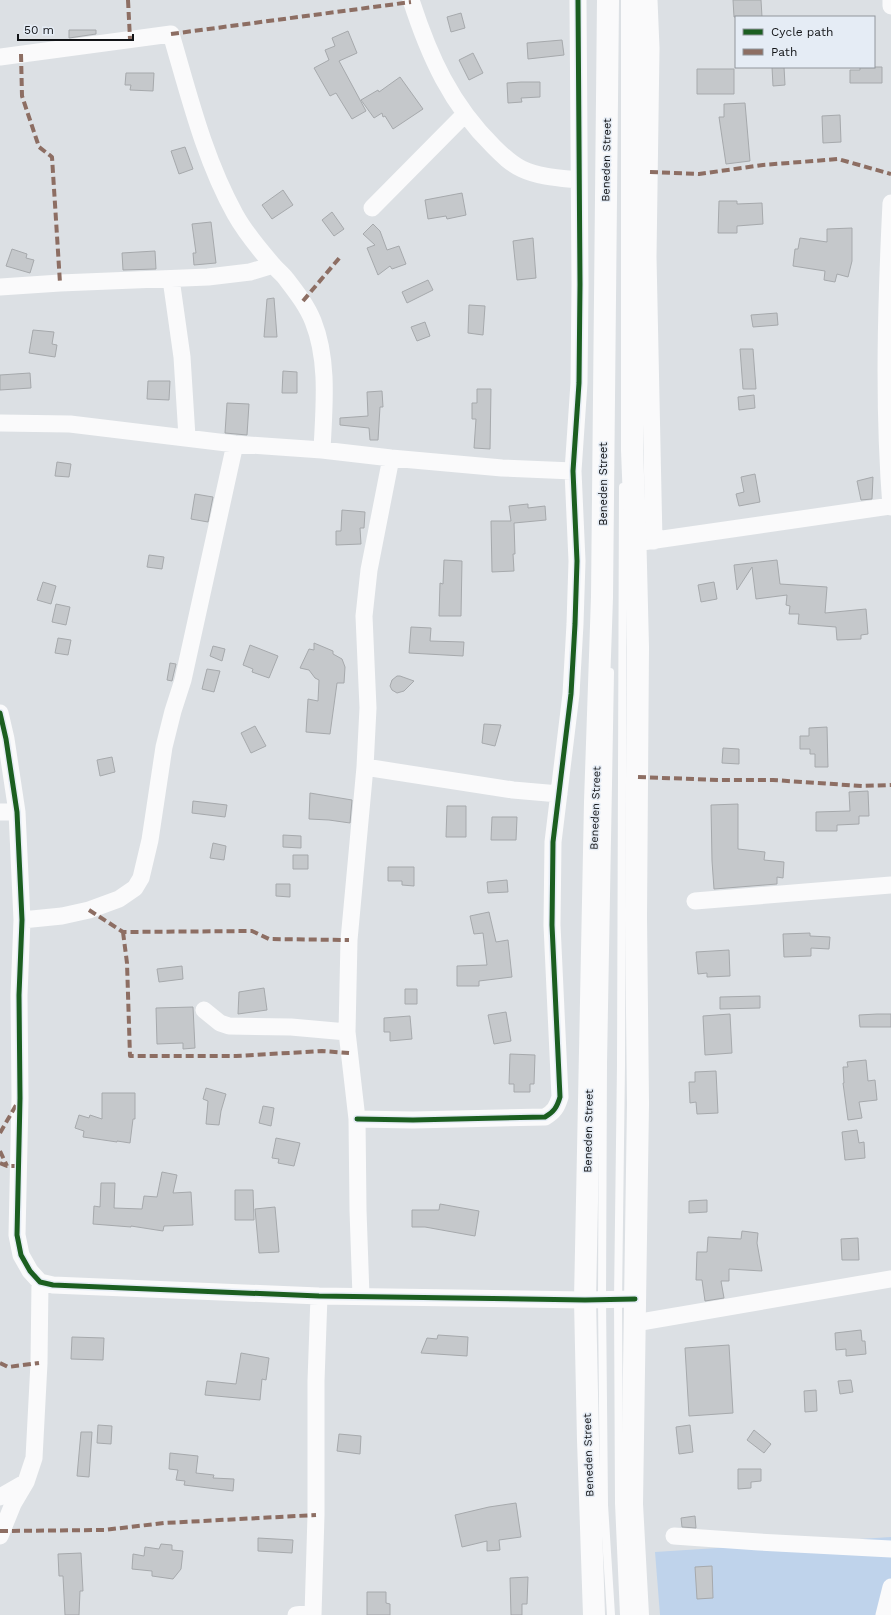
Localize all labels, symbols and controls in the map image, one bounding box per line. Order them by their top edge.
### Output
scale bar [18,16,133,42]
legend [735,16,875,68]
text: 50 m [24,23,54,37]
text: Cycle path [771,25,833,39]
text: Path [771,45,797,59]
street label: Beneden Street [599,118,614,202]
street label: Beneden Street [597,442,610,526]
street label: Beneden Street [588,766,603,850]
street label: Beneden Street [581,1089,596,1173]
street label: Beneden Street [581,1413,596,1497]

